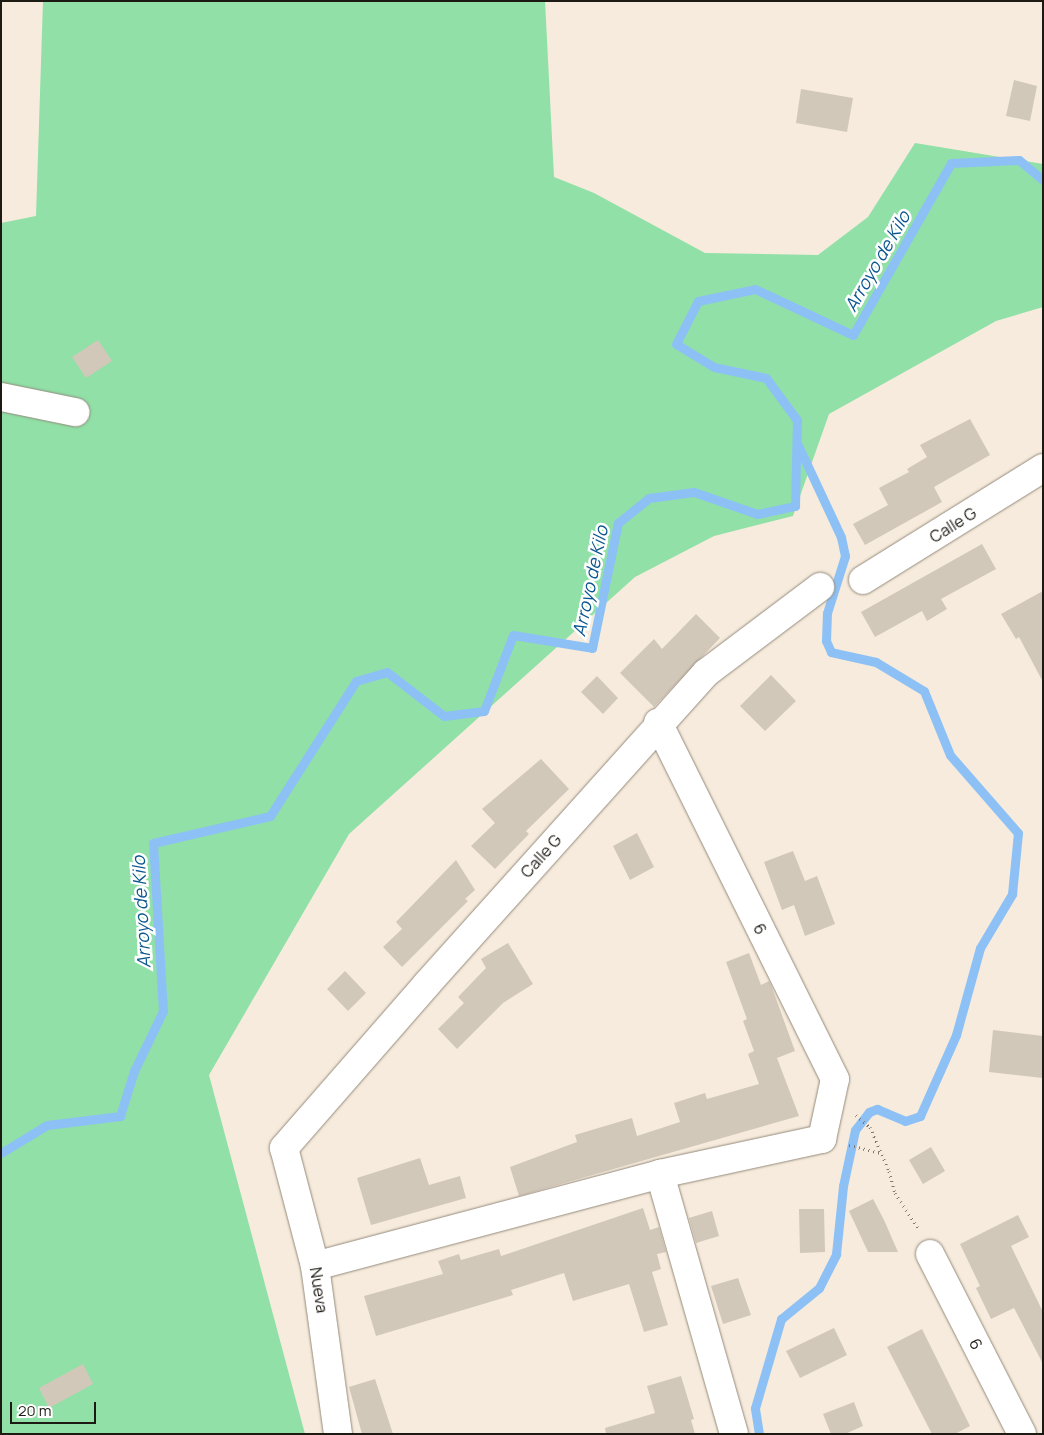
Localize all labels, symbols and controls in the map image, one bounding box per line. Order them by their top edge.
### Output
water label: Arroyo de Kilo [840,207,914,315]
street label: Calle G [926,503,980,547]
water label: Arroyo de Kilo [568,524,612,638]
street label: Calle G [517,830,565,882]
water label: Arroyo de Kilo [127,855,155,969]
street label: 6 [749,920,771,938]
street label: Nueva [306,1266,332,1314]
street label: 6 [965,1335,987,1353]
scale bar [12,1392,99,1424]
text: 20 m [18,1400,51,1421]

